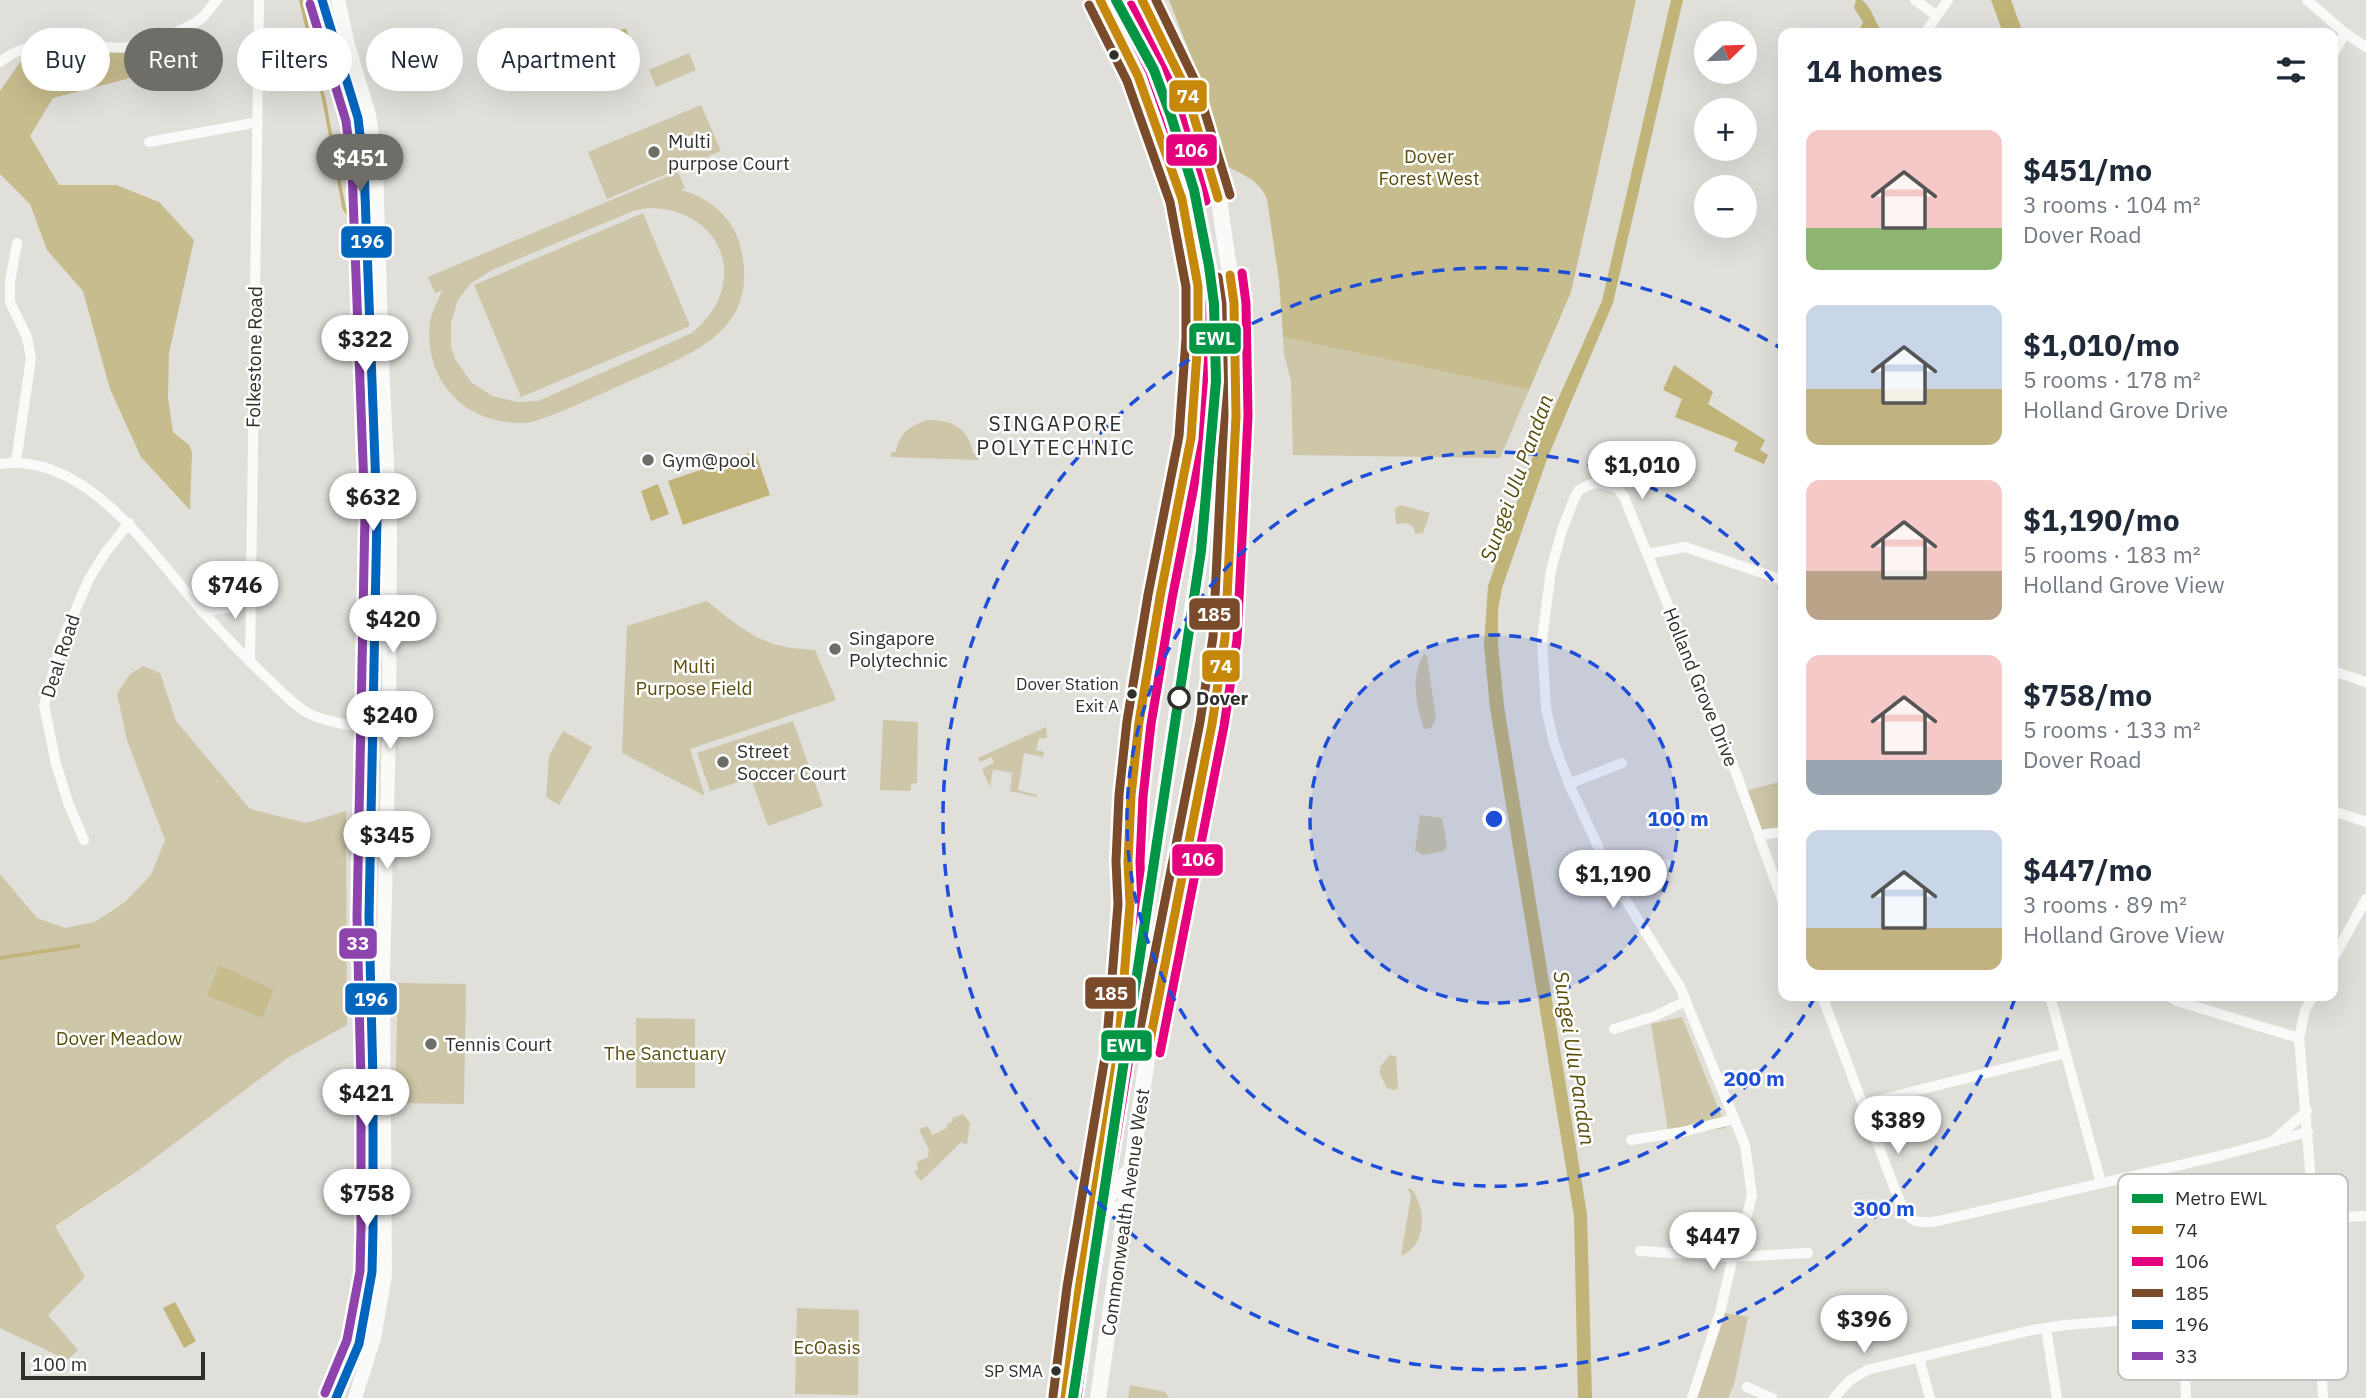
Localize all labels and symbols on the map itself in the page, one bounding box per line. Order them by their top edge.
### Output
north arrow [1694,21,1757,84]
unlabelled marker [1107,48,1121,62]
line badge: 74 [1168,79,1208,113]
text: 74 [1177,84,1199,108]
place label: Multi purpose Court [668,129,790,175]
line badge: 106 [1165,133,1218,167]
pin: $451 [319,134,401,194]
text: 106 [1174,138,1208,162]
marker: Multi purpose Court [646,144,662,160]
park label: Dover Forest West [1378,144,1480,190]
line badge: 196 [340,225,393,259]
text: 196 [350,229,384,253]
street label: Folkestone Road [241,286,267,428]
pin: $322 [324,316,406,375]
line badge: EWL [1188,322,1242,355]
text: EWL [1195,326,1235,350]
water label: Sungei Ulu Pandan [1473,390,1559,566]
district label: SINGAPORE POLYTECHNIC [976,409,1136,461]
pin: $1,010 [1585,442,1699,501]
place label: Gym@pool [662,448,756,472]
marker: Gym@pool [640,452,656,468]
pin: $632 [332,474,414,533]
pin: $746 [194,562,276,621]
pin: $420 [352,596,434,655]
line badge: 185 [1188,597,1241,631]
text: 185 [1197,602,1231,626]
street label: Holland Grove Drive [1658,604,1744,770]
street label: Deal Road [35,611,85,701]
place label: Singapore Polytechnic [849,626,948,672]
marker: Singapore Polytechnic [827,641,843,657]
line badge: 74 [1201,649,1241,683]
park label: Multi Purpose Field [635,654,753,700]
text: 74 [1210,654,1232,678]
place label: Dover Station Exit A [1016,673,1119,717]
place label: Dover [1196,686,1249,710]
marker: Dover Station Exit A [1125,687,1139,701]
marker: Dover [1168,687,1190,709]
pin: $240 [349,692,431,751]
place label: Street Soccer Court [737,739,846,785]
marker: Street Soccer Court [715,754,731,770]
text: 100 m [1647,804,1709,832]
centre of rings [1482,807,1506,831]
pin: $345 [346,812,428,871]
line badge: 106 [1171,843,1224,877]
text: 106 [1181,847,1215,871]
pin: $1,190 [1556,850,1670,910]
line badge: 33 [338,927,378,960]
text: 33 [347,931,369,955]
water label: Sungei Ulu Pandan [1547,969,1603,1147]
line badge: 185 [1084,976,1137,1010]
text: 185 [1094,981,1128,1005]
line badge: 196 [344,982,398,1016]
text: 196 [354,987,388,1011]
park label: Dover Meadow [56,1026,182,1050]
line badge: EWL [1100,1029,1153,1062]
place label: Tennis Court [445,1032,552,1056]
text: EWL [1106,1033,1146,1057]
marker: Tennis Court [423,1036,439,1052]
park label: The Sanctuary [604,1041,727,1065]
text: 200 m [1723,1064,1785,1092]
pin: $421 [325,1070,407,1129]
street label: Commonwealth Avenue West [1096,1087,1154,1337]
pin: $389 [1857,1096,1939,1156]
pin: $758 [326,1170,408,1229]
legend [2118,1174,2348,1380]
text: Metro EWL [2175,1186,2267,1210]
text: 300 m [1853,1194,1915,1222]
pin: $447 [1672,1212,1754,1272]
text: 74 [2175,1218,2198,1242]
text: 106 [2175,1249,2209,1273]
text: 185 [2175,1281,2209,1305]
pin: $396 [1823,1296,1905,1355]
text: 196 [2175,1312,2209,1336]
park label: EcOasis [793,1335,861,1359]
text: 33 [2175,1344,2198,1368]
scale bar [21,1349,205,1381]
place label: SP SMA [984,1360,1043,1382]
marker: SP SMA [1049,1364,1063,1378]

